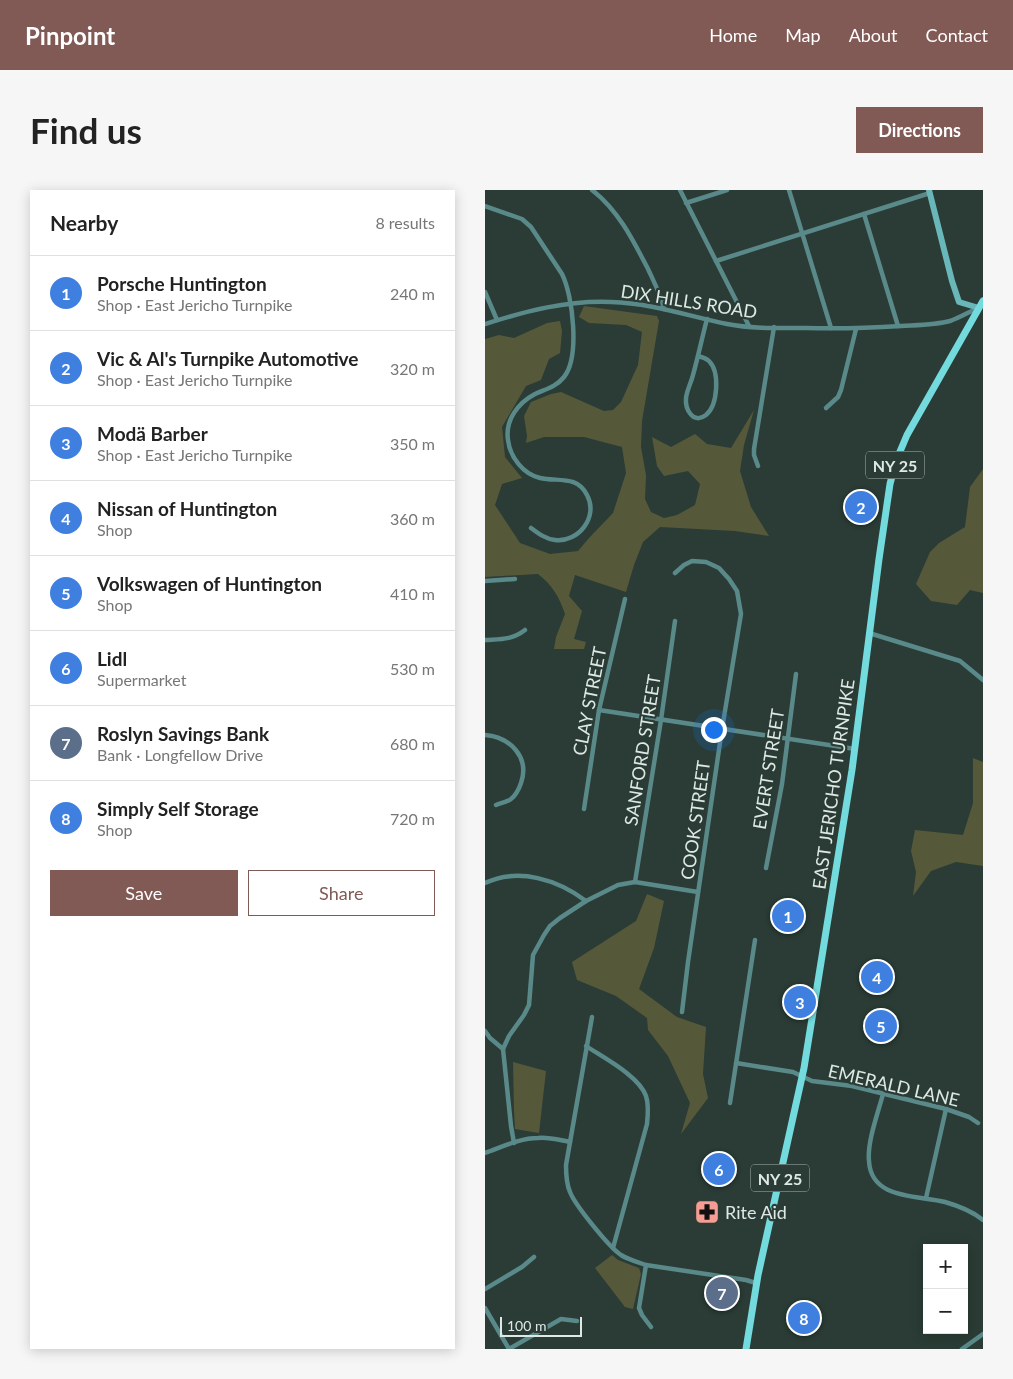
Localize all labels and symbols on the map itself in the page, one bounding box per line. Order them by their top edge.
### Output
street label: DIX HILLS ROAD [619,279,759,323]
road number: NY 25 [866,452,924,478]
pin: 2 [845,488,877,526]
street label: CLAY STREET [568,644,610,757]
street label: SANFORD STREET [619,673,665,827]
street label: EAST JERICHO TURNPIKE [807,677,859,891]
street label: EVERT STREET [748,707,788,831]
your location [701,717,727,743]
street label: COOK STREET [676,759,714,881]
pin: 1 [772,897,804,935]
pin: 4 [861,958,893,996]
pin: 3 [784,983,816,1021]
pin: 5 [865,1007,897,1045]
street label: EMERALD LANE [826,1059,962,1111]
pin: 6 [703,1150,735,1188]
road number: NY 25 [751,1164,809,1191]
pharmacy icon: Rite Aid [694,1199,720,1225]
place label: Rite Aid [725,1201,787,1223]
pin: 7 [706,1274,738,1312]
pin: 8 [788,1299,820,1337]
scale bar [500,1314,583,1337]

